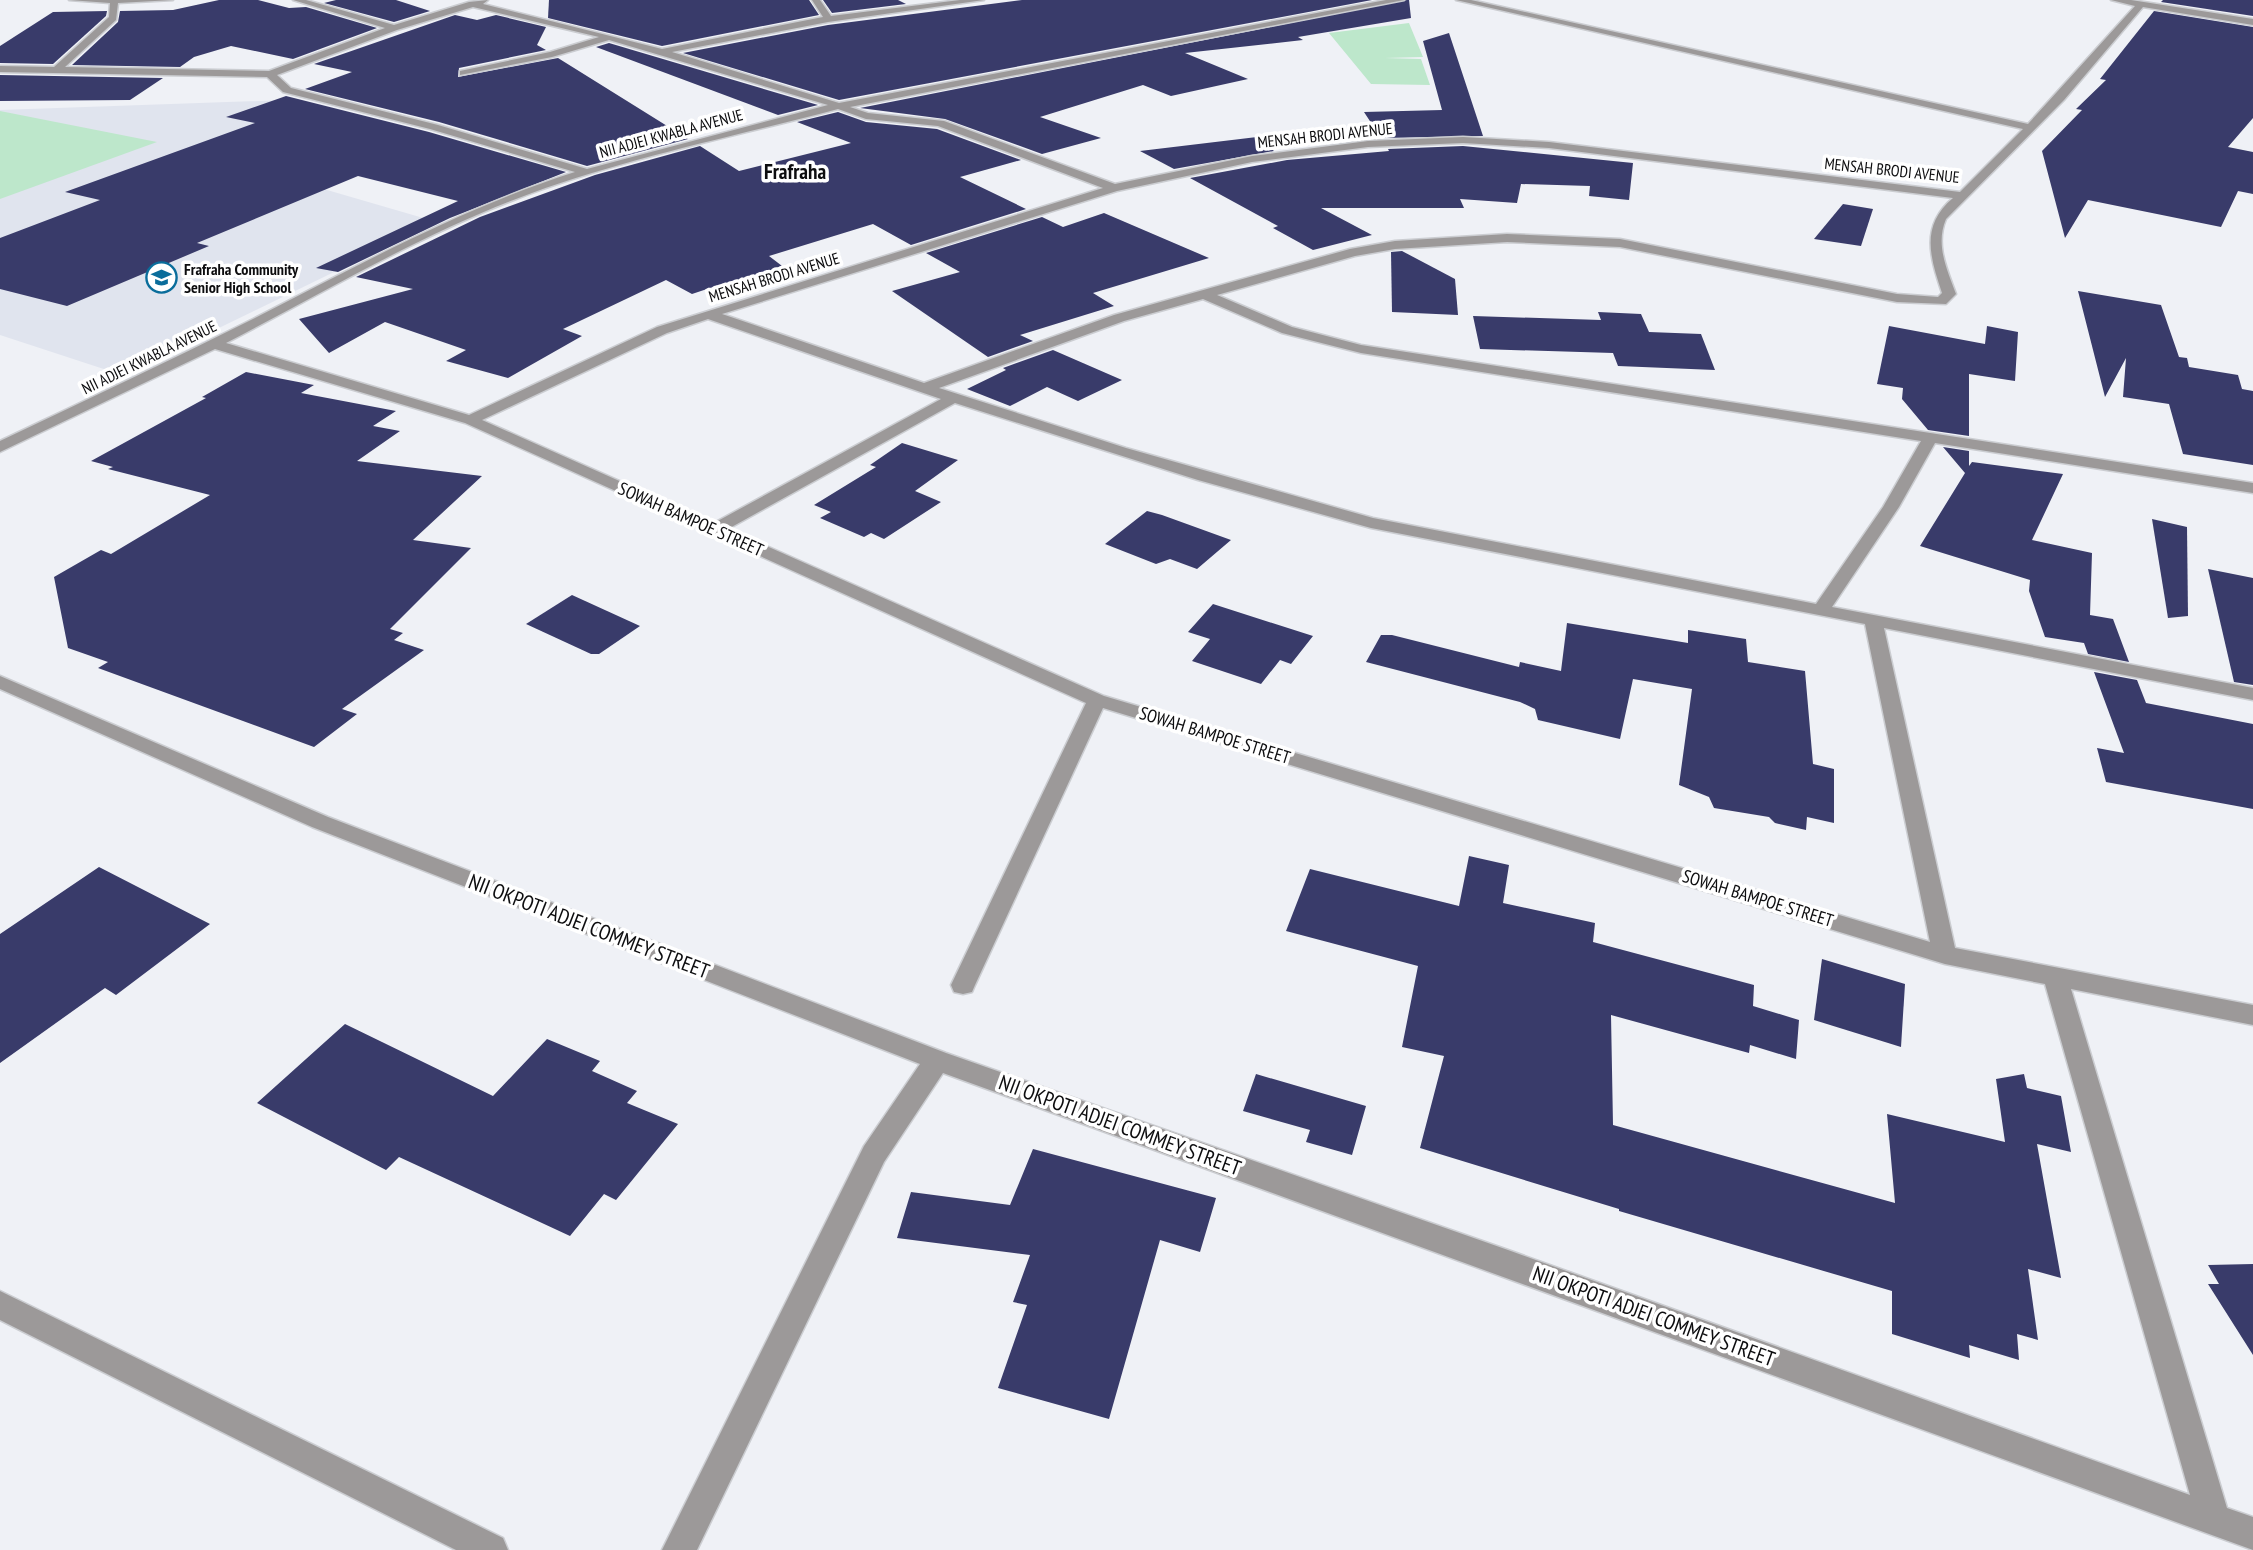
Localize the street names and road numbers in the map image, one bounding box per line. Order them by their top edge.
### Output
street label: NII ADJEI KWABLA AVENUE [597,104,745,162]
street label: MENSAH BRODI AVENUE [1256,118,1394,152]
street label: MENSAH BRODI AVENUE [1823,153,1961,187]
street label: MENSAH BRODI AVENUE [706,248,842,306]
street label: NII ADJEI KWABLA AVENUE [78,316,220,398]
street label: SOWAH BAMPOE STREET [615,477,767,561]
street label: SOWAH BAMPOE STREET [1137,701,1293,769]
street label: SOWAH BAMPOE STREET [1680,864,1836,932]
street label: NII OKPOTI ADJEI COMMEY STREET [465,868,714,985]
street label: NII OKPOTI ADJEI COMMEY STREET [995,1069,1245,1182]
street label: NII OKPOTI ADJEI COMMEY STREET [1529,1260,1779,1373]

